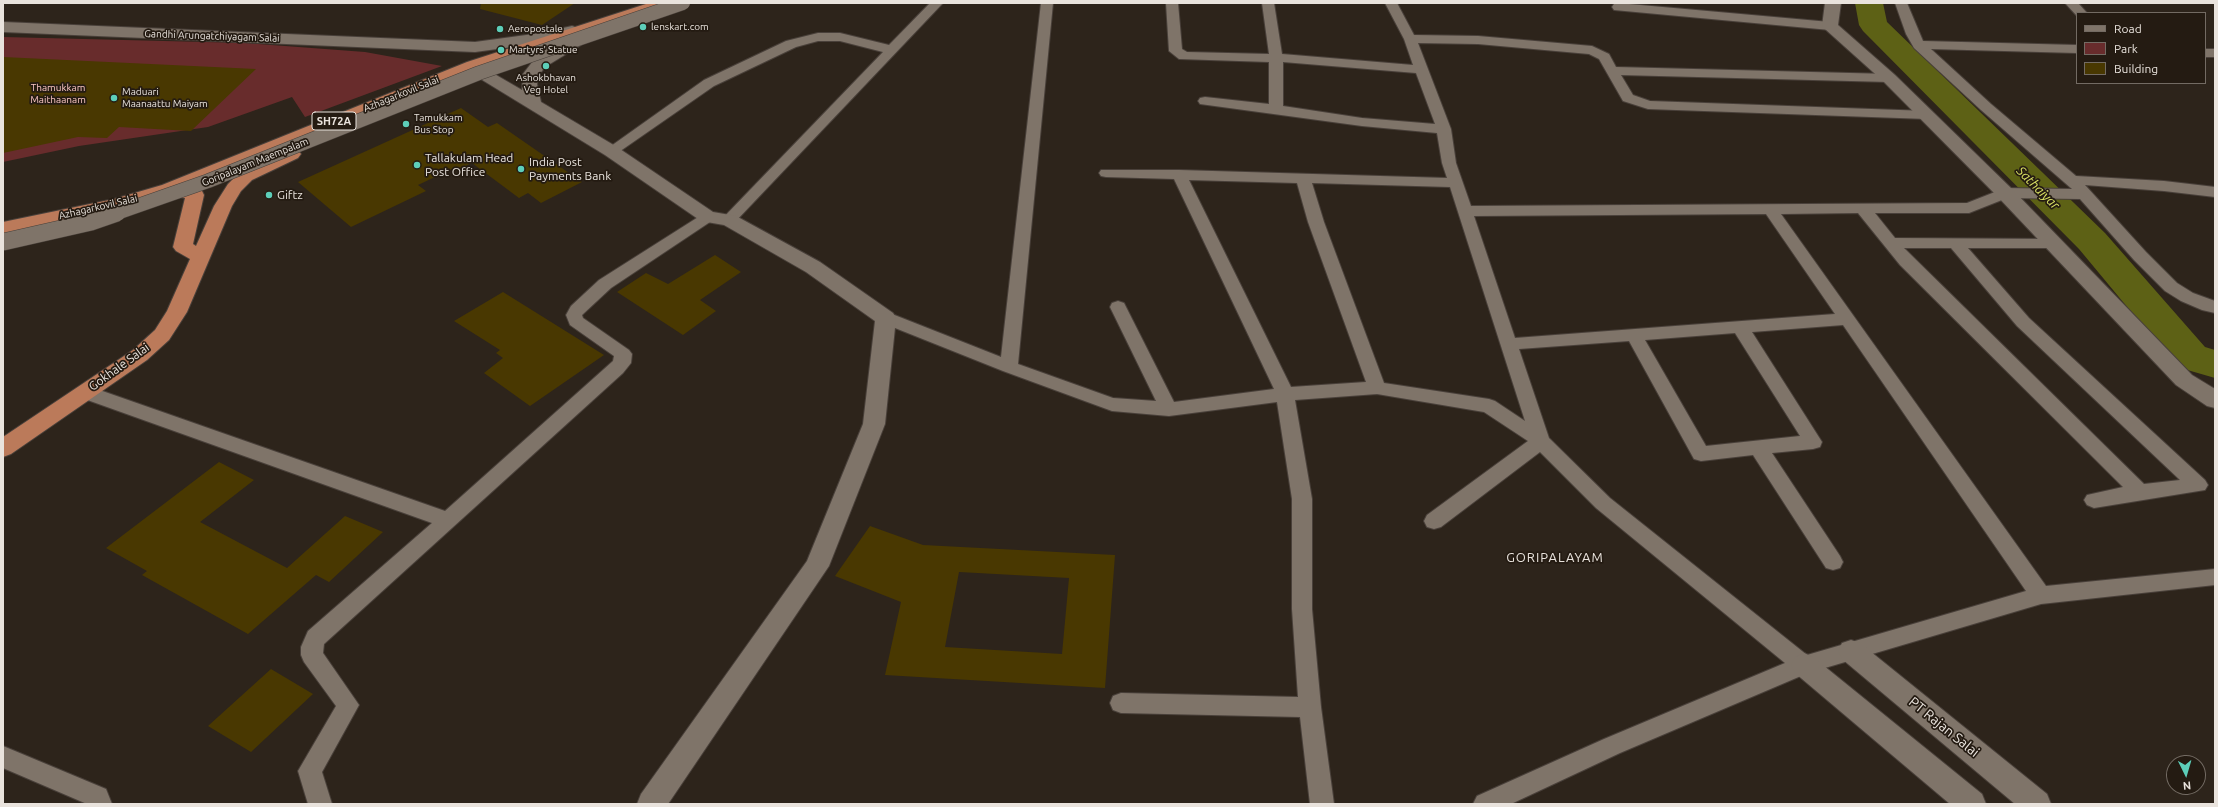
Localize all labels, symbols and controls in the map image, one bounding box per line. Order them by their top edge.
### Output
legend [2076,12,2206,84]
place label: lenskart.com [651,21,709,33]
marker: lenskart.com [638,22,648,32]
text: Road [2114,22,2142,35]
place label: Aeropostale [508,23,563,35]
marker: Aeropostale [495,24,505,34]
street label: Gandhi Arungatchiyagam Salai [144,28,280,44]
text: Park [2114,42,2138,55]
place label: Martyrs' Statue [509,44,578,56]
marker: Martyrs' Statue [496,45,506,55]
marker: Ashokbhavan Veg Hotel [541,61,551,71]
text: Building [2114,62,2158,75]
place label: Ashokbhavan Veg Hotel [516,72,576,96]
street label: Azhagarkovil Salai [362,73,440,115]
park label: Thamukkam Maithaanam [30,82,86,106]
place label: Maduari Maanaattu Maiyam [122,86,208,110]
marker: Maduari Maanaattu Maiyam [109,93,119,103]
road number: SH72A [312,112,356,130]
place label: Tamukkam Bus Stop [414,112,463,136]
marker: Tamukkam Bus Stop [401,119,411,129]
street label: Goripalayam Maempalam [200,135,310,189]
place label: Tallakulam Head Post Office [425,151,513,179]
place label: India Post Payments Bank [529,155,611,183]
marker: Tallakulam Head Post Office [412,160,422,170]
water label: Sathaiyar [2013,163,2063,213]
marker: India Post Payments Bank [516,164,526,174]
place label: Giftz [277,188,303,202]
marker: Giftz [264,190,274,200]
street label: Azhagarkovil Salai [58,192,138,222]
street label: Gokhale Salai [86,340,152,394]
district label: GORIPALAYAM [1506,550,1604,566]
street label: PT Rajan Salai [1905,693,1983,761]
north arrow [2166,755,2206,795]
text: N [2182,780,2192,792]

